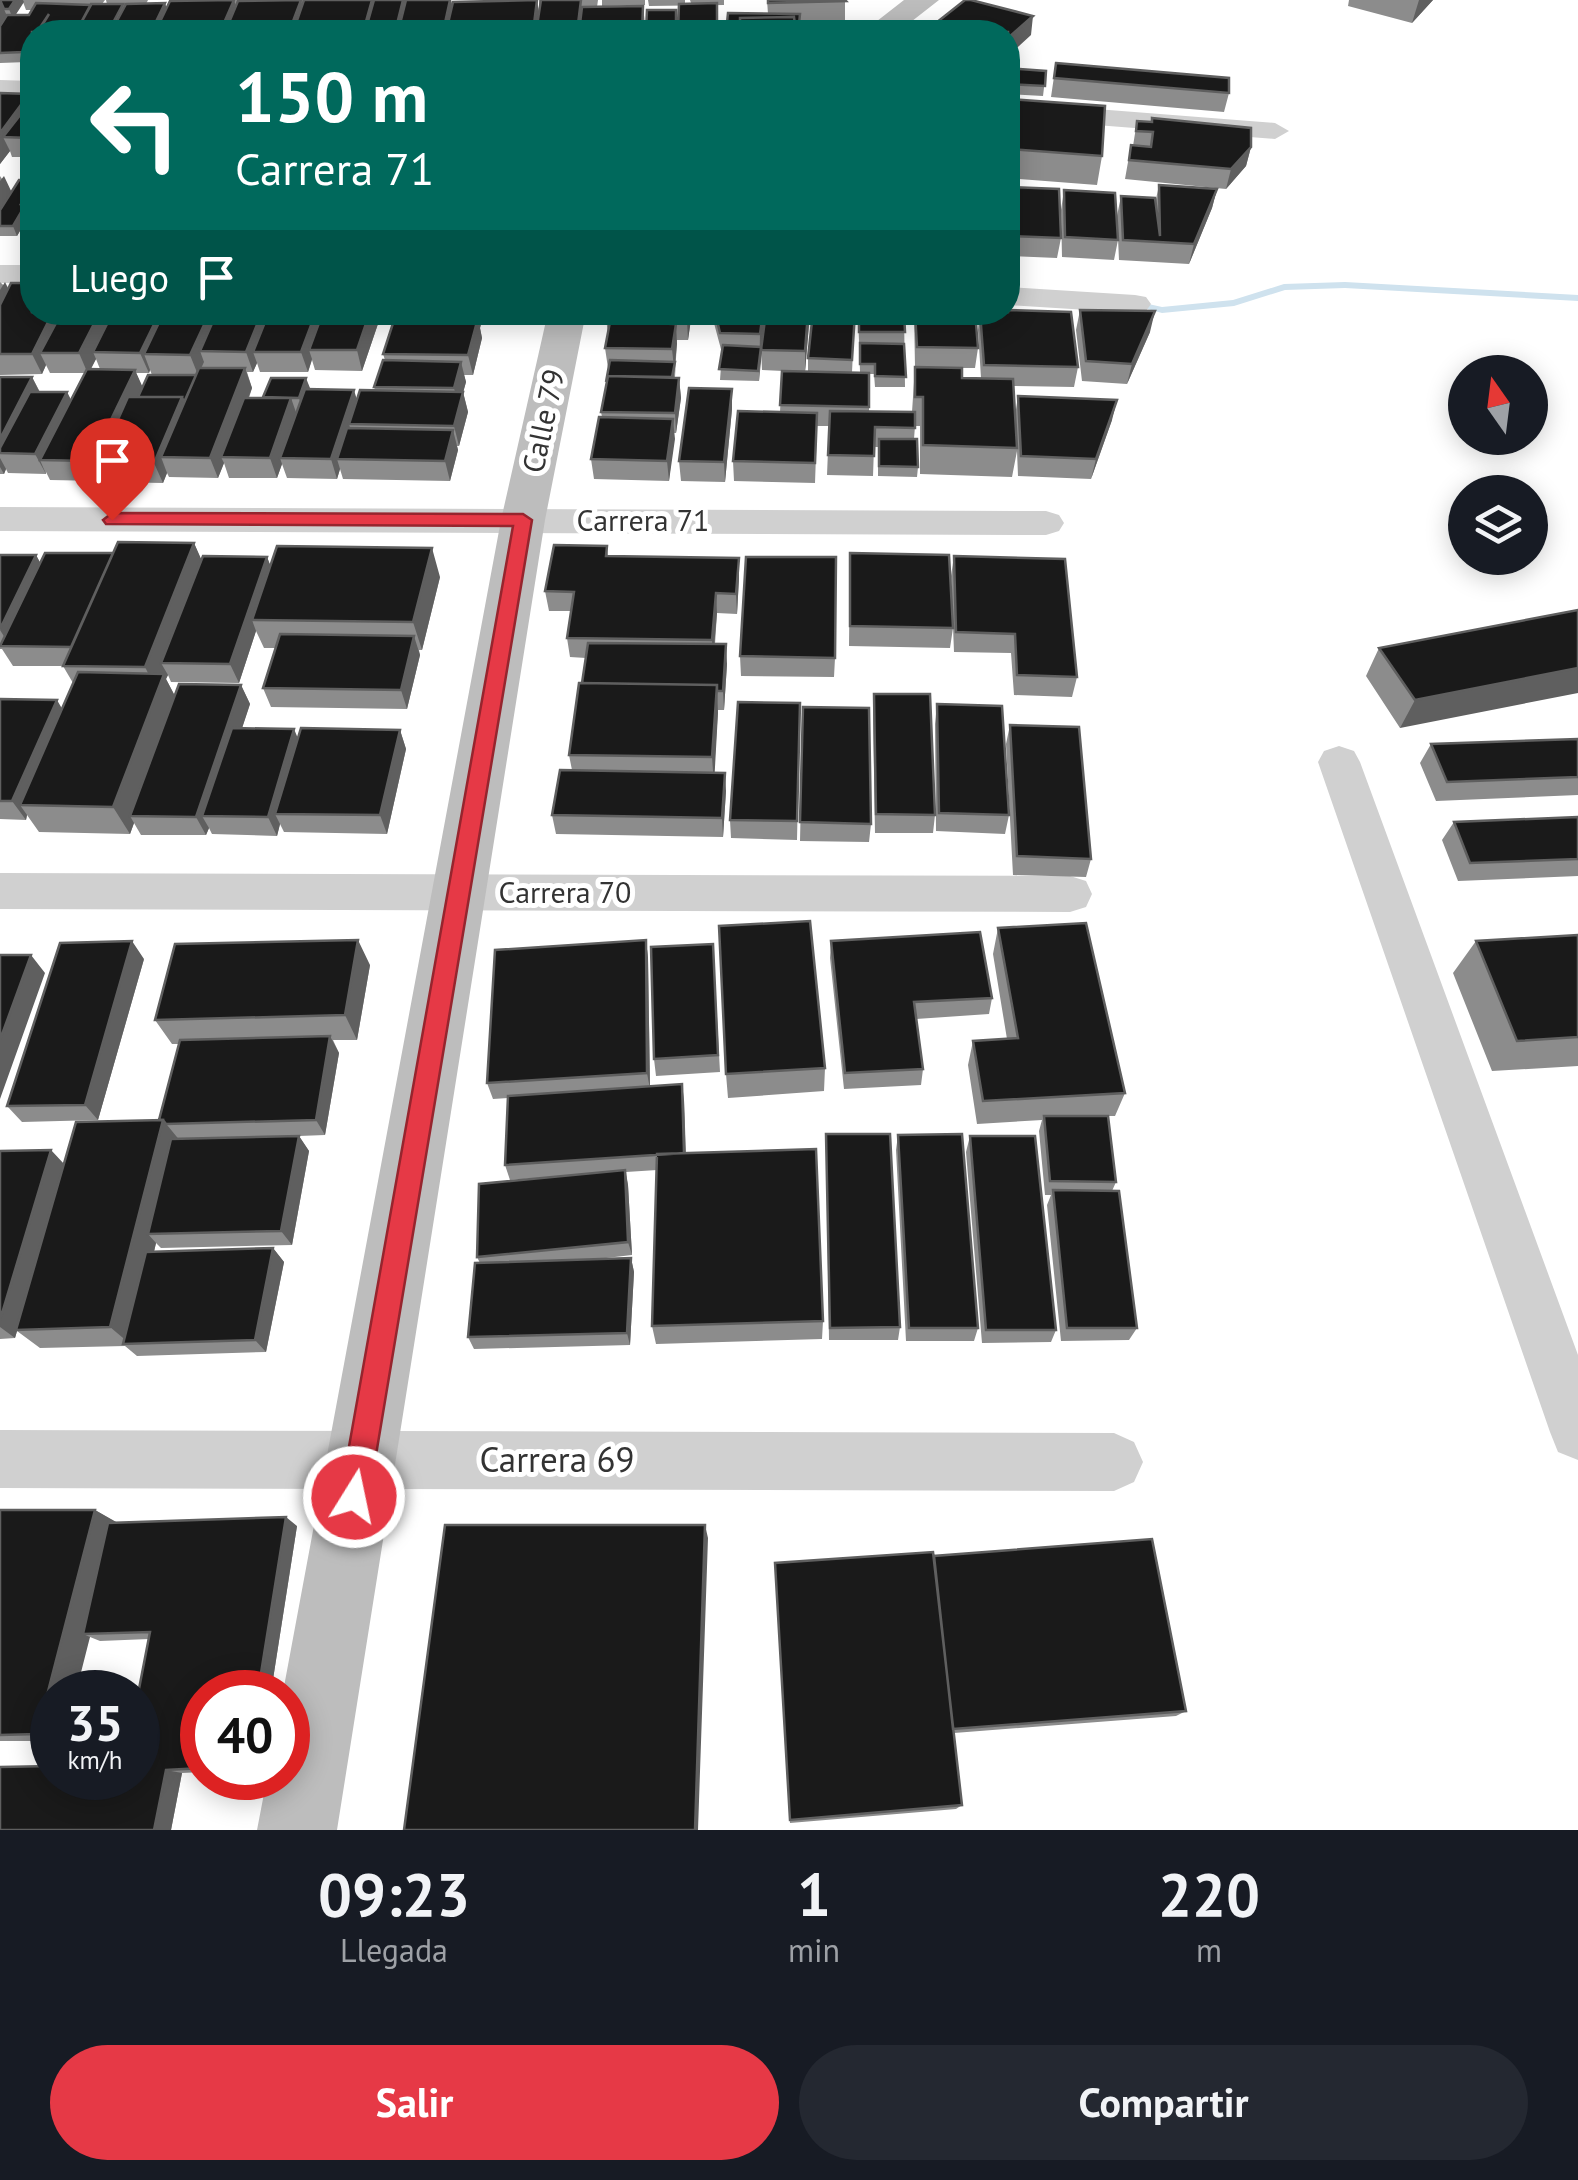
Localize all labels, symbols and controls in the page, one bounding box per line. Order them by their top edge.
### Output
text: 150 m [235,51,428,141]
icon: left [70,60,200,190]
text: Carrera 71 [235,139,434,197]
icon: arrive [189,250,244,305]
text: Luego [70,253,169,302]
north arrow [1448,355,1548,455]
map controls [1448,355,1548,575]
street label: Calle 79 [513,365,573,476]
pin [70,418,155,521]
icon: arrive [85,433,140,488]
button: layers [1448,475,1548,575]
street label: Carrera 71 [577,500,709,539]
street label: Carrera 70 [499,872,631,911]
street label: Carrera 69 [479,1436,635,1482]
position arrow [302,1445,406,1549]
speed limit sign: 40 [180,1670,310,1800]
text: 35 [67,1690,123,1755]
text: km/h [68,1744,122,1776]
text: 09:23 [318,1855,470,1933]
text: 1 [797,1855,831,1933]
text: 220 [1158,1855,1260,1933]
text: Llegada [340,1929,448,1971]
text: min [788,1929,840,1971]
text: m [1196,1929,1222,1971]
button: Salir [50,2045,779,2160]
button: Compartir [799,2045,1528,2160]

